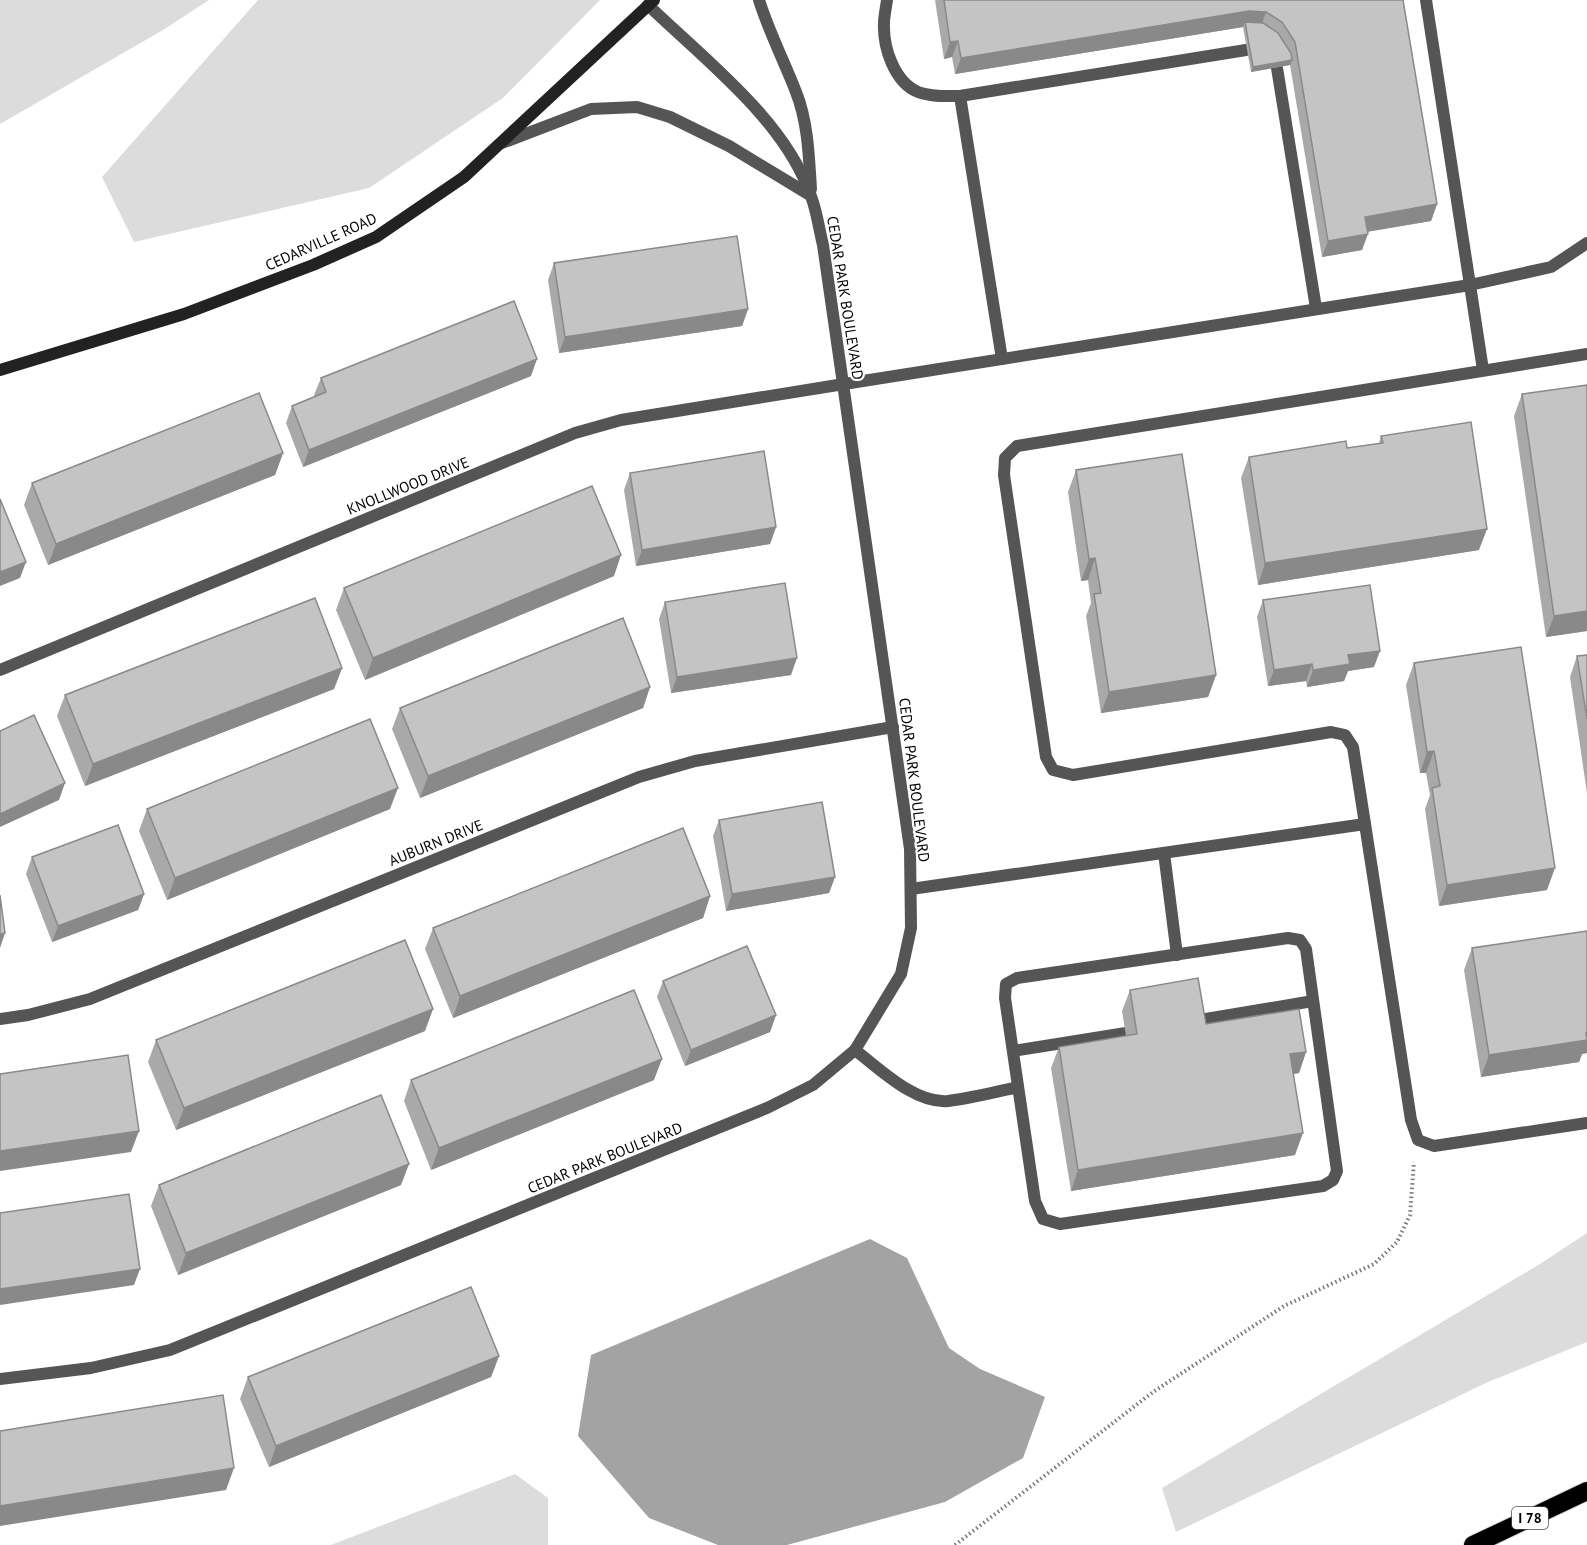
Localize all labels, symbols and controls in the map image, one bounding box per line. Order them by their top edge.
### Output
street label: CEDARVILLE ROAD [262,208,380,275]
street label: CEDAR PARK BOULEVARD [823,215,868,381]
street label: KNOLLWOOD DRIVE [344,452,472,519]
street label: CEDAR PARK BOULEVARD [895,697,934,863]
street label: AUBURN DRIVE [386,815,486,870]
street label: CEDAR PARK BOULEVARD [525,1118,685,1197]
road number: I 78 [1512,1507,1548,1529]

